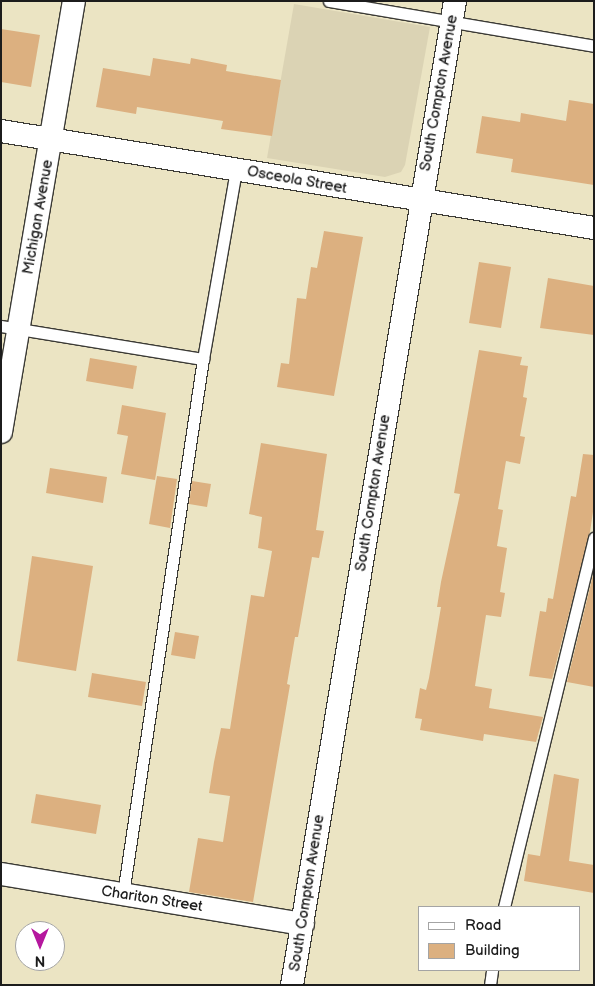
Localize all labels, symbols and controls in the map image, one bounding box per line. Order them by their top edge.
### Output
street label: South Compton Avenue [416,13,462,173]
street label: Michigan Avenue [19,158,57,276]
street label: Osceola Street [246,162,348,198]
street label: South Compton Avenue [352,413,394,573]
street label: South Compton Avenue [286,813,328,973]
street label: Chariton Street [100,882,204,916]
legend [418,906,580,971]
text: Road [465,916,501,935]
north arrow [15,921,65,971]
text: Building [465,941,520,960]
text: N [35,952,45,969]

